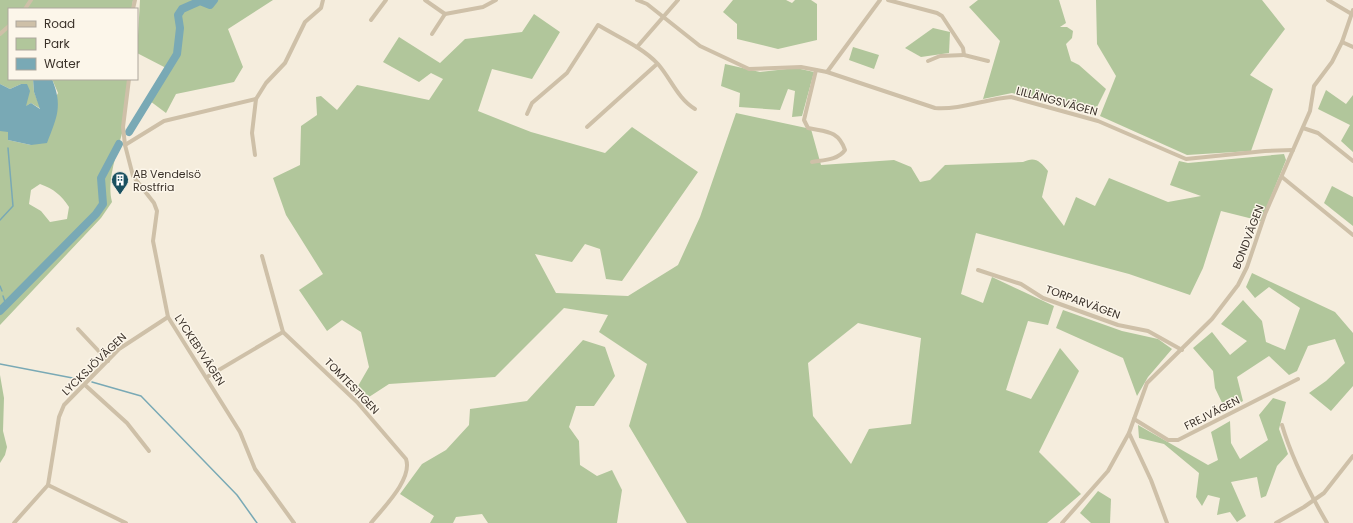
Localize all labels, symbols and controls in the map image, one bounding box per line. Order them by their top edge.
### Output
legend [8,8,138,80]
text: Road [44,15,75,32]
text: Park [44,35,71,52]
text: Water [44,55,81,72]
street label: LILLÄNGSVÄGEN [1014,82,1100,120]
place label: AB Vendelsö Rostfria [133,166,201,195]
building icon: AB Vendelsö Rostfria [110,170,130,195]
street label: BONDVÄGEN [1228,203,1268,271]
street label: TORPARVÄGEN [1043,281,1123,323]
street label: LYCKEBYVÄGEN [171,311,229,389]
street label: LYCKSJÖVÄGEN [58,329,130,399]
street label: TOMTESTIGEN [321,354,383,418]
street label: FREJVÄGEN [1181,392,1243,434]

